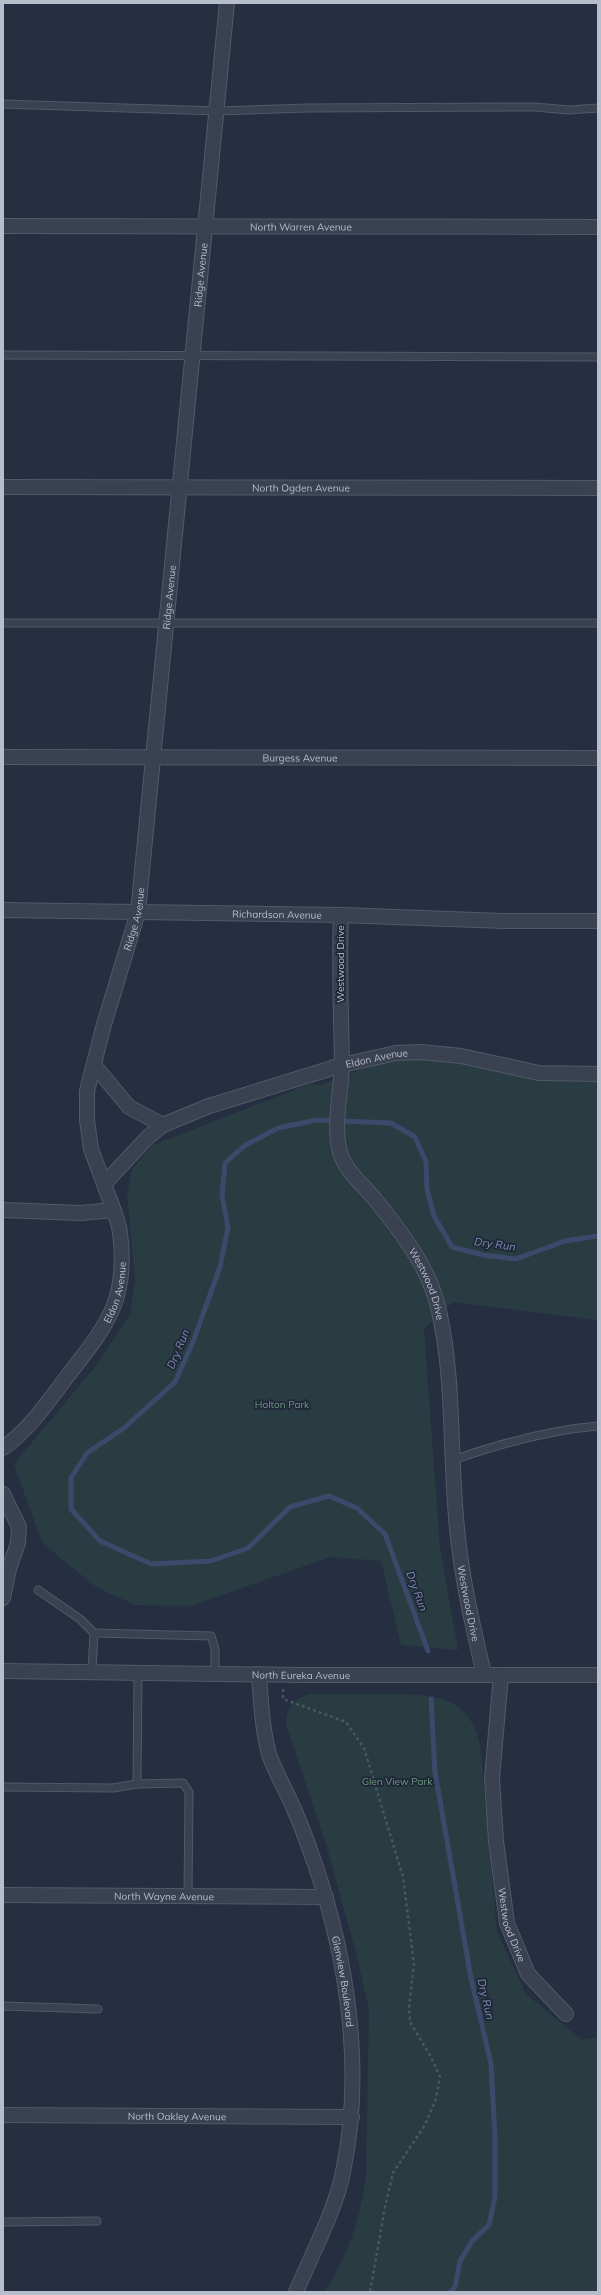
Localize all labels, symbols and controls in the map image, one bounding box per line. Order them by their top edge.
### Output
street label: North Warren Avenue [250,220,352,234]
street label: Ridge Avenue [191,242,210,308]
street label: North Ogden Avenue [252,481,350,495]
street label: Ridge Avenue [160,565,179,630]
street label: Burgess Avenue [262,751,338,765]
street label: Ridge Avenue [121,887,147,952]
street label: Richardson Avenue [232,907,322,922]
street label: Westwood Drive [334,925,347,1003]
street label: Eldon Avenue [344,1047,408,1071]
water label: Dry Run [473,1234,517,1254]
street label: Westwood Drive [406,1245,447,1321]
street label: Eldon Avenue [101,1261,129,1325]
water label: Dry Run [163,1327,193,1371]
park label: Holton Park [255,1398,310,1411]
street label: Westwood Drive [455,1564,482,1643]
water label: Dry Run [403,1569,431,1613]
street label: North Eureka Avenue [252,1668,350,1682]
park label: Glen View Park [362,1775,433,1788]
street label: Westwood Drive [495,1887,528,1964]
street label: North Wayne Avenue [114,1890,214,1903]
street label: Glenview Boulevard [329,1935,356,2028]
water label: Dry Run [474,1977,498,2021]
street label: North Oakley Avenue [128,2110,226,2123]

